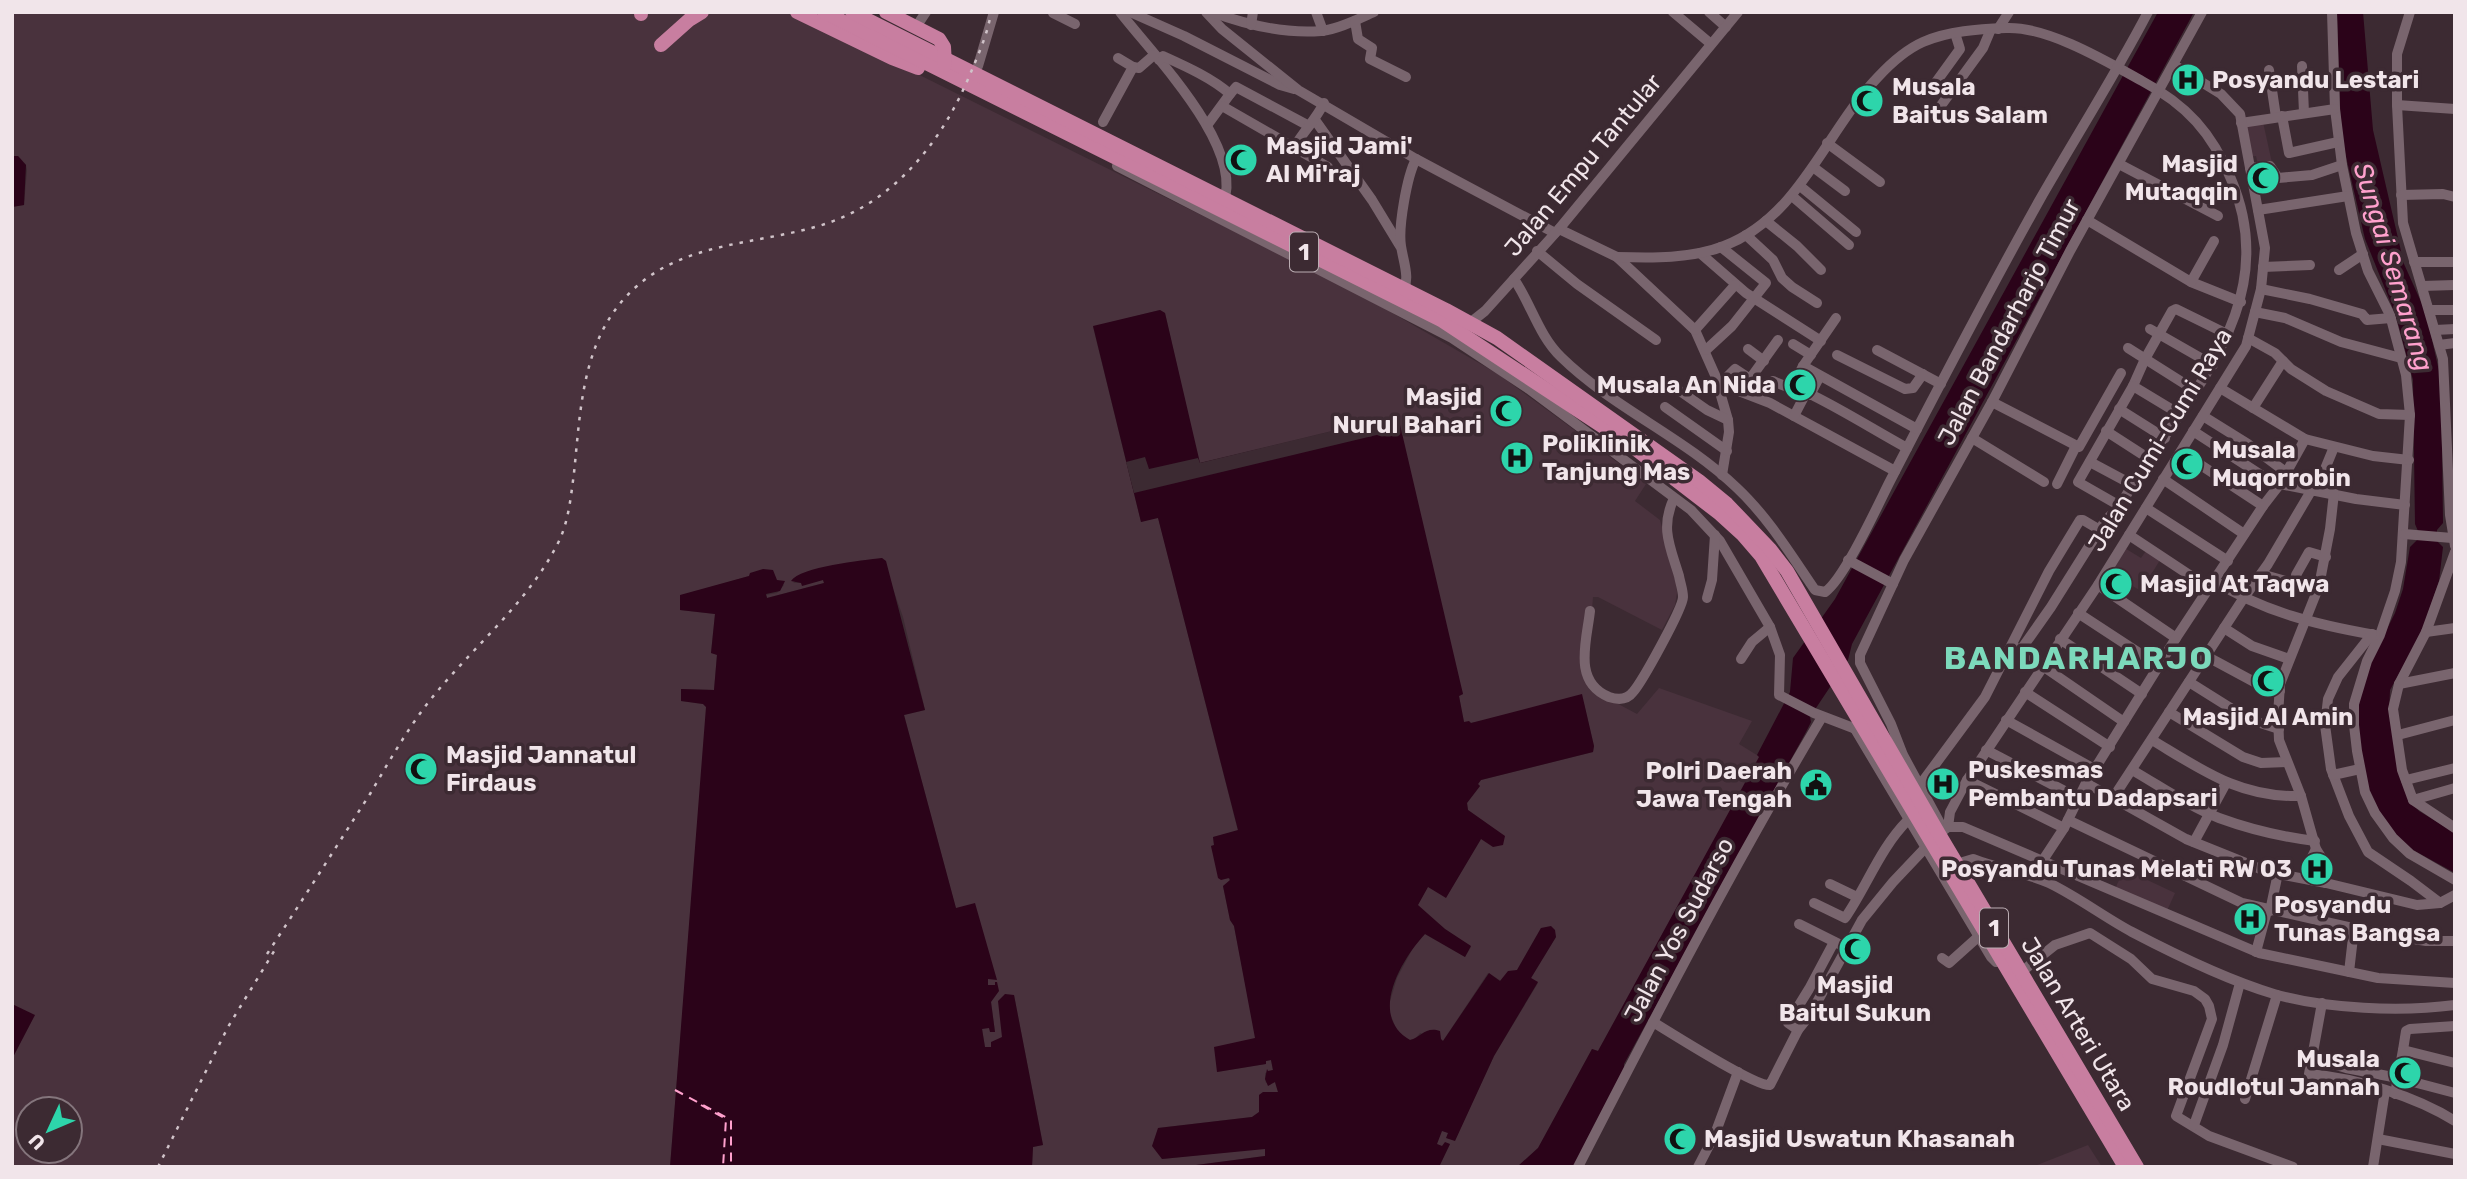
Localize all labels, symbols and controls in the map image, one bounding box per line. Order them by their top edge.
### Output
hospital icon: Posyandu Lestari [2169,61,2207,99]
place label: Posyandu Lestari [2212,66,2419,94]
street label: Jalan Empu Tantular [1499,68,1667,262]
place label: Musala Baitus Salam [1892,73,2048,129]
mosque icon: Musala Baitus Salam [1848,82,1886,120]
place label: Masjid Jami' Al Mi'raj [1266,132,1413,188]
mosque icon: Masjid Jami' Al Mi'raj [1222,141,1260,179]
place label: Masjid Mutaqqin [2125,150,2238,206]
mosque icon: Masjid Mutaqqin [2244,159,2282,197]
water label: Sungai Semarang [2347,159,2439,375]
street label: Jalan Bandarharjo Timur [1932,194,2086,450]
road number: 1 [1290,232,1318,272]
street label: Jalan Cumi-Cumi Raya [2082,323,2238,557]
mosque icon: Musala An Nida [1781,366,1819,404]
place label: Musala An Nida [1597,371,1776,399]
place label: Masjid Nurul Bahari [1333,383,1482,439]
mosque icon: Masjid Nurul Bahari [1487,392,1525,430]
place label: Poliklinik Tanjung Mas [1542,430,1690,486]
place label: Musala Muqorrobin [2212,436,2351,492]
hospital icon: Poliklinik Tanjung Mas [1498,439,1536,477]
mosque icon: Musala Muqorrobin [2168,445,2206,483]
mosque icon: Masjid At Taqwa [2097,565,2135,603]
place label: Masjid At Taqwa [2140,570,2329,598]
district label: BANDARHARJO [1944,639,2214,677]
mosque icon: Masjid Al Amin [2249,662,2287,700]
place label: Masjid Al Amin [2182,703,2354,731]
place label: Masjid Jannatul Firdaus [446,741,636,797]
mosque icon: Masjid Jannatul Firdaus [402,750,440,788]
place label: Puskesmas Pembantu Dadapsari [1968,756,2218,812]
place label: Polri Daerah Jawa Tengah [1636,757,1792,813]
hospital icon: Puskesmas Pembantu Dadapsari [1924,765,1962,803]
public building icon: Polri Daerah Jawa Tengah [1797,766,1835,804]
street label: Jalan Yos Sudarso [1619,833,1739,1027]
hospital icon: Posyandu Tunas Melati RW 03 [2298,850,2336,888]
place label: Posyandu Tunas Melati RW 03 [1941,855,2292,883]
place label: Posyandu Tunas Bangsa [2274,891,2440,947]
hospital icon: Posyandu Tunas Bangsa [2231,900,2269,938]
road number: 1 [1980,909,2008,948]
mosque icon: Masjid Baitul Sukun [1836,930,1874,968]
street label: Jalan Arteri Utara [2015,932,2141,1116]
place label: Masjid Baitul Sukun [1779,971,1931,1027]
place label: Musala Roudlotul Jannah [2167,1045,2380,1101]
mosque icon: Musala Roudlotul Jannah [2386,1054,2424,1092]
north arrow [14,1095,84,1165]
mosque icon: Masjid Uswatun Khasanah [1661,1120,1699,1158]
place label: Masjid Uswatun Khasanah [1704,1125,2015,1153]
text: U [24,1129,50,1154]

